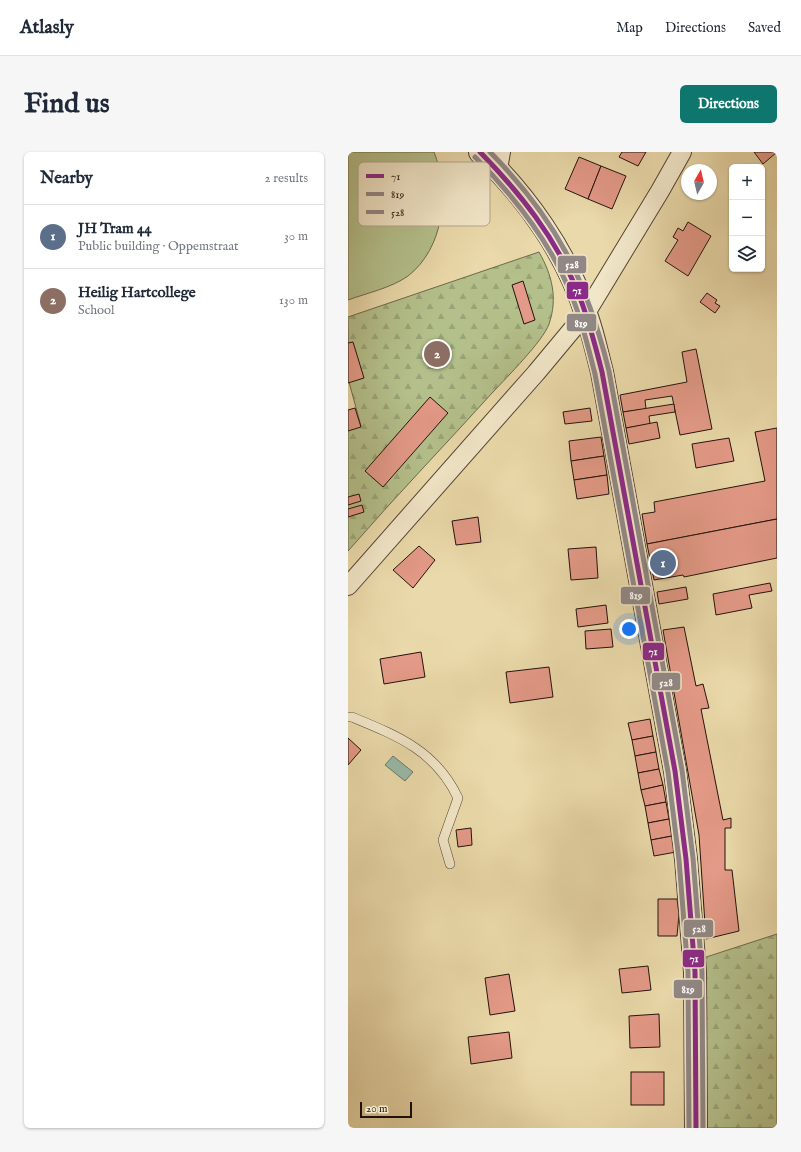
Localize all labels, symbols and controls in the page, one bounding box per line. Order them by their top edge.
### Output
text: Atlasly [20,16,74,40]
text: Map [616,19,643,37]
text: Directions [665,19,726,37]
text: Saved [748,19,781,37]
button: Directions [680,85,777,123]
text: Find us [24,87,110,122]
legend [358,162,490,226]
north arrow [681,164,717,200]
map controls [729,164,765,272]
button: + [729,164,765,200]
text: Nearby [40,168,93,189]
text: 2 results [264,170,308,187]
text: 71 [391,170,400,184]
text: 819 [391,188,404,202]
button: − [729,200,765,236]
text: 528 [391,206,404,220]
text: JH Tram 44 [78,219,152,238]
text: 1 [51,228,55,245]
text: 30 m [284,228,308,245]
button: layers [729,236,765,272]
text: Public building · Oppemstraat [78,238,238,255]
line badge: 528 [557,255,587,274]
text: 528 [565,258,579,272]
line badge: 71 [566,281,589,300]
text: Heilig Hartcollege [78,283,196,302]
text: 71 [572,284,582,298]
text: 2 [50,292,56,309]
text: 130 m [279,292,308,309]
text: School [78,302,115,319]
line badge: 819 [566,313,597,332]
text: 819 [574,317,588,331]
pin: 2 [424,339,450,369]
pin: 1 [650,548,676,578]
line badge: 819 [620,586,651,605]
text: 819 [629,589,643,603]
your location [619,619,639,639]
line badge: 71 [642,642,665,661]
text: 71 [648,645,658,659]
line badge: 528 [651,672,681,691]
text: 528 [659,676,673,690]
line badge: 528 [683,919,714,938]
text: 528 [692,922,706,936]
line badge: 71 [682,949,705,968]
text: 71 [689,952,699,966]
line badge: 819 [673,979,703,999]
text: 819 [681,983,695,997]
scale bar [360,1100,412,1119]
text: 20 m [366,1102,387,1116]

